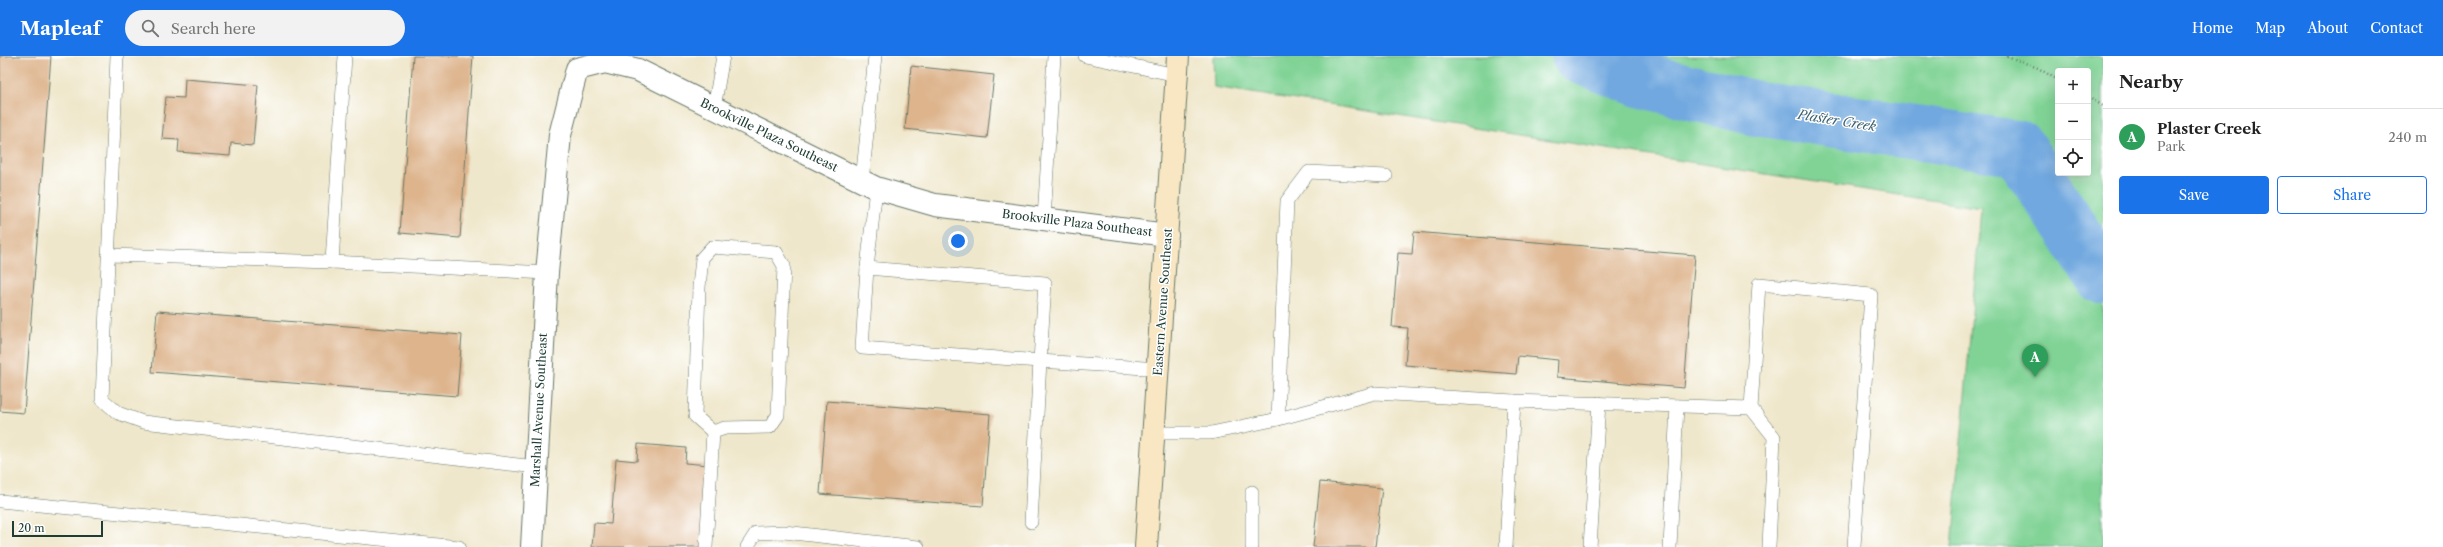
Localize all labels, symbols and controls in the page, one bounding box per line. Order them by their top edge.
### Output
search box [125,10,405,46]
text: Mapleaf [20,17,101,40]
icon: search [139,17,161,39]
text: Search here [171,19,256,38]
text: Home [2192,19,2233,37]
text: Map [2255,19,2285,37]
text: About [2307,19,2348,37]
text: Contact [2370,19,2423,37]
map controls [2055,68,2091,176]
button: + [2055,68,2091,104]
text: Nearby [2119,72,2183,92]
street label: Brookville Plaza Southeast [698,95,841,175]
button: − [2055,104,2091,140]
water label: Plaster Creek [1796,106,1877,134]
text: Plaster Creek [2157,119,2261,138]
text: A [2127,129,2137,145]
text: 240 m [2388,129,2427,145]
text: Park [2157,138,2185,154]
button: locate [2055,140,2091,176]
button: Save [2119,176,2269,214]
button: Share [2277,176,2427,214]
street label: Brookville Plaza Southeast [1001,206,1154,239]
street label: Eastern Avenue Southeast [1150,227,1175,376]
your location [948,231,968,251]
street label: Marshall Avenue Southeast [527,332,550,487]
pin: A [2022,344,2048,377]
scale bar [12,519,103,538]
text: 20 m [18,521,44,535]

